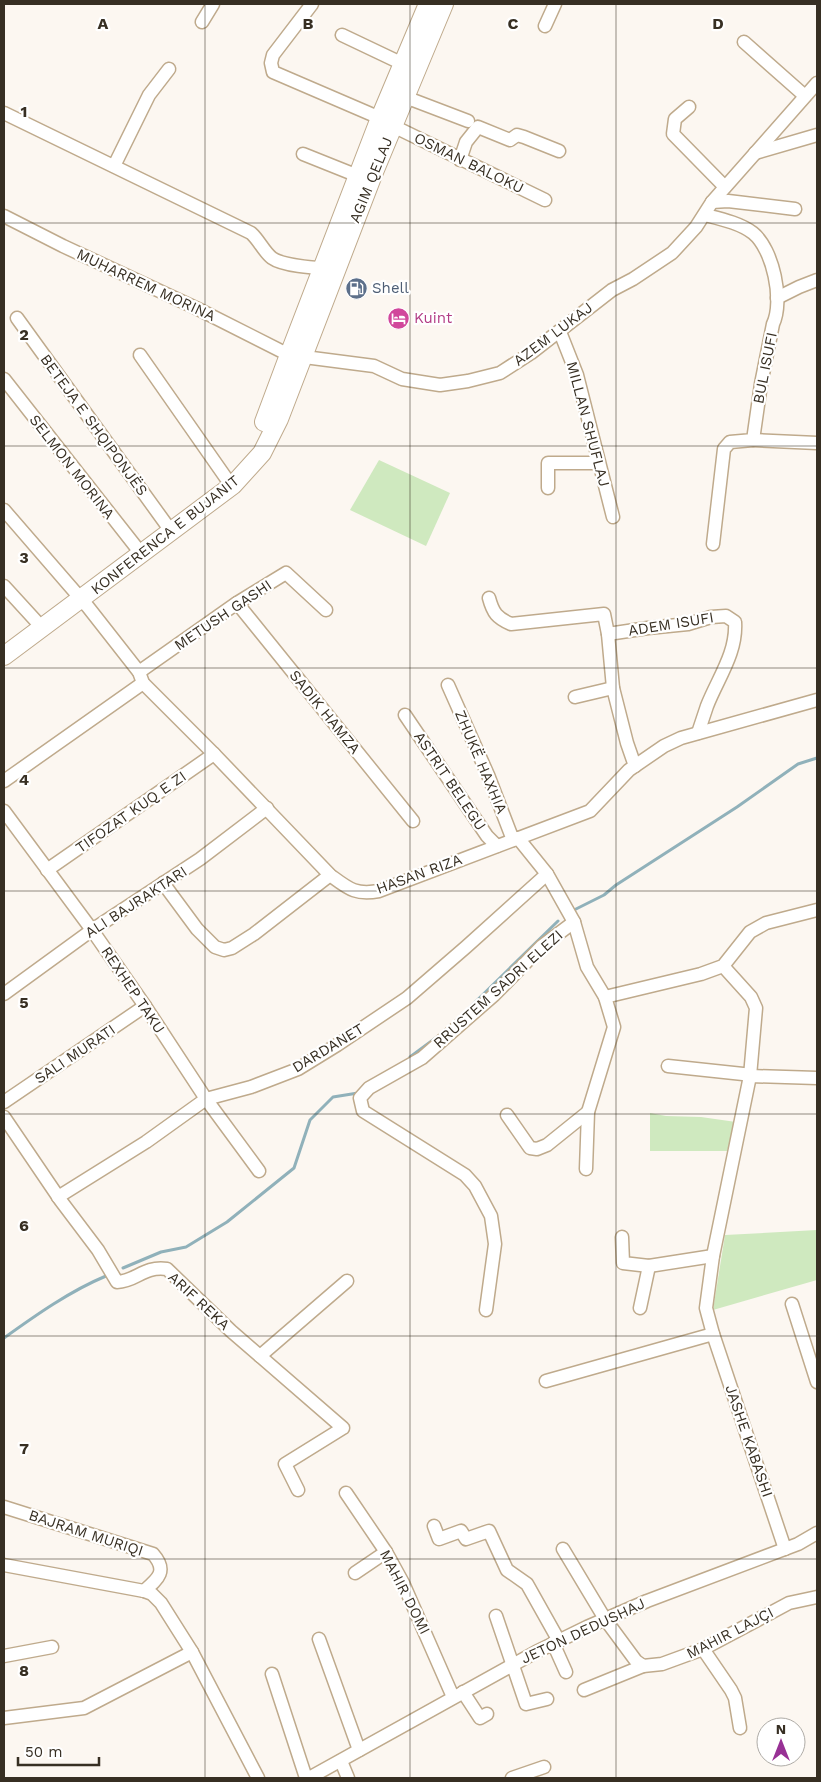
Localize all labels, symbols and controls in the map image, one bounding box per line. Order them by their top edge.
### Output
text: A [98,14,109,33]
text: B [303,14,314,33]
text: C [508,14,519,33]
text: D [712,14,724,33]
text: 1 [21,102,27,121]
street label: OSMAN BALOKU [411,129,527,197]
street label: AGIM QELAJ [346,134,396,226]
street label: MUHARREM MORINA [74,245,218,325]
fuel station icon: Shell [344,276,368,300]
place label: Shell [372,279,409,297]
street label: AZEM LUKAJ [510,298,596,370]
hotel icon: Kuint [386,306,410,330]
place label: Kuint [414,309,453,327]
text: 2 [19,325,29,344]
street label: BUL ISUFI [749,331,781,405]
street label: BETEJA E SHQIPONJËS [37,351,151,499]
street label: MILLAN SHUFLAJ [563,359,613,489]
street label: SELMON MORINA [26,411,118,523]
street label: KONFERENCA E BUJANIT [87,471,243,599]
text: 3 [19,548,29,567]
street label: METUSH GASHI [171,576,275,654]
street label: ADEM ISUFI [627,608,715,640]
street label: SADIK HAMZA [286,667,364,758]
street label: ZHUKË HAXHIA [451,708,511,816]
street label: ASTRIT BELEGU [410,728,490,834]
street label: TIFOZAT KUQ E ZI [72,767,190,857]
text: 4 [19,770,29,789]
street label: HASAN RIZA [374,850,464,898]
street label: ALI BAJRAKTARI [82,862,190,942]
street label: RRUSTEM SADRI ELEZI [430,926,566,1052]
street label: REXHEP TAKU [97,943,169,1037]
text: 5 [19,993,29,1012]
street label: SALI MURATI [31,1020,119,1088]
street label: DARDANET [289,1020,367,1076]
text: 6 [19,1216,29,1235]
street label: ARIF REKA [165,1268,234,1334]
street label: JASHE KABASHI [721,1383,777,1499]
text: 7 [19,1439,29,1458]
street label: BAJRAM MURIQI [26,1506,146,1560]
street label: MAHIR DOMI [376,1547,434,1637]
street label: JETON DEDUSHAJ [518,1594,648,1668]
street label: MAHIR LAJÇI [683,1603,777,1663]
text: 8 [19,1661,29,1680]
north arrow [756,1717,806,1767]
text: N [776,1721,786,1737]
scale bar [18,1734,99,1766]
text: 50 m [25,1743,62,1761]

